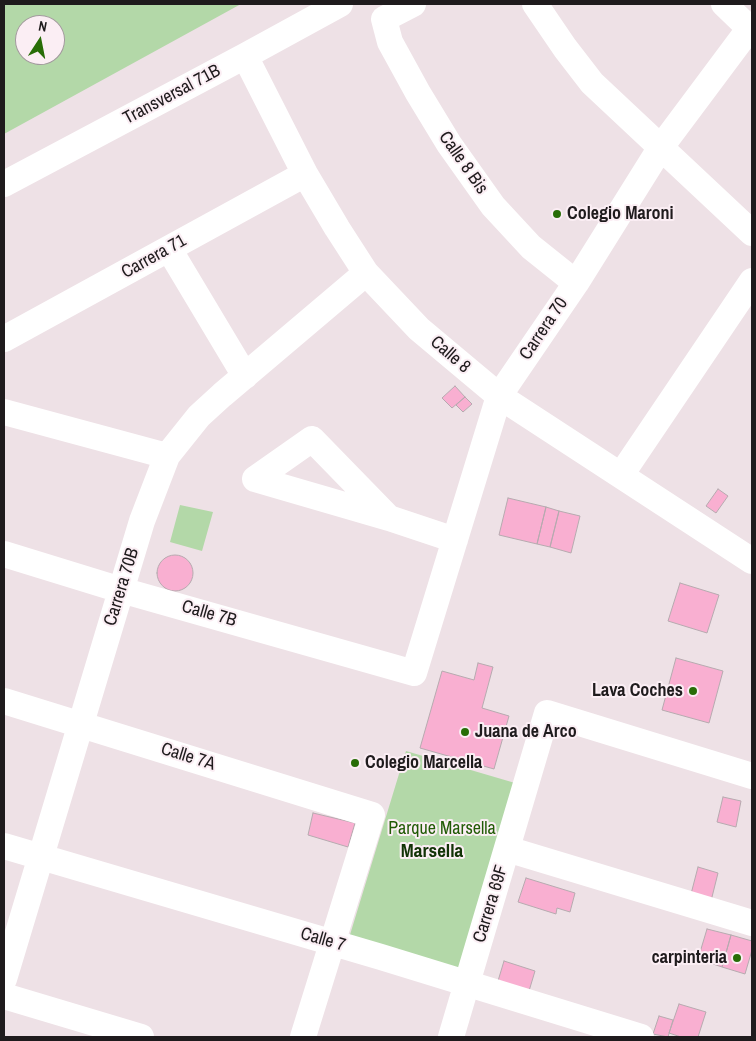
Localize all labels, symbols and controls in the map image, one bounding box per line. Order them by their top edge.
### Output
north arrow [15,15,65,65]
text: N [37,17,48,36]
street label: Transversal 71B [120,60,224,130]
street label: Calle 8 Bis [434,128,492,198]
place label: Colegio Maroni [567,203,674,225]
marker: Colegio Maroni [551,208,563,220]
street label: Carrera 71 [118,230,190,284]
street label: Carrera 70 [515,294,573,364]
street label: Calle 8 [426,332,474,378]
street label: Carrera 70B [100,545,144,629]
street label: Calle 7B [179,596,239,632]
place label: Lava Coches [592,680,683,702]
marker: Lava Coches [687,685,699,697]
place label: Juana de Arco [475,721,577,743]
marker: Juana de Arco [459,726,471,738]
street label: Calle 7A [158,739,218,775]
place label: Colegio Marcella [365,752,482,774]
marker: Colegio Marcella [349,757,361,769]
park label: Parque Marsella [388,818,496,840]
district label: Marsella [401,841,463,863]
street label: Carrera 69F [469,863,513,945]
street label: Calle 7 [298,923,348,957]
place label: carpinteria [652,947,727,969]
marker: carpinteria [731,952,743,964]

